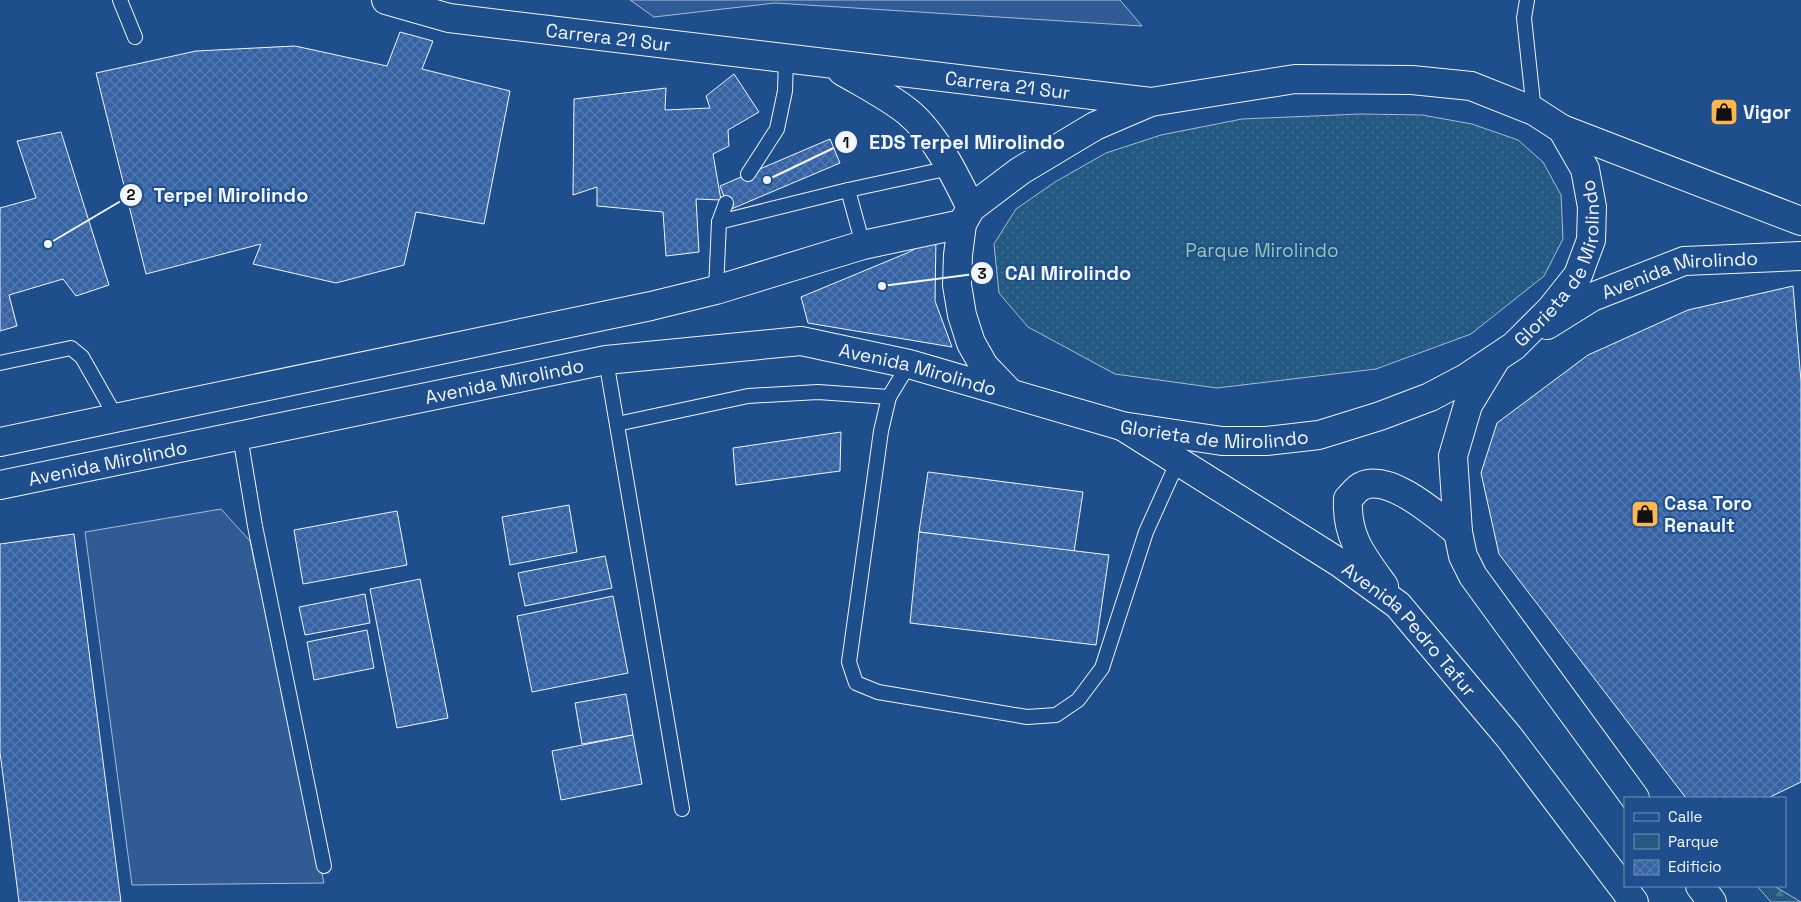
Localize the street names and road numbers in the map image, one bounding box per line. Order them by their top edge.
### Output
street label: Carrera 21 Sur [544,17,672,57]
street label: Carrera 21 Sur [944,65,1071,105]
street label: Glorieta de Mirolindo [1508,178,1605,352]
street label: Avenida Mirolindo [1598,245,1759,305]
street label: Avenida Mirolindo [837,337,1000,401]
street label: Avenida Mirolindo [423,352,586,410]
street label: Glorieta de Mirolindo [1119,413,1310,454]
street label: Avenida Mirolindo [26,434,189,491]
street label: Avenida Pedro Tafur [1337,556,1482,702]

